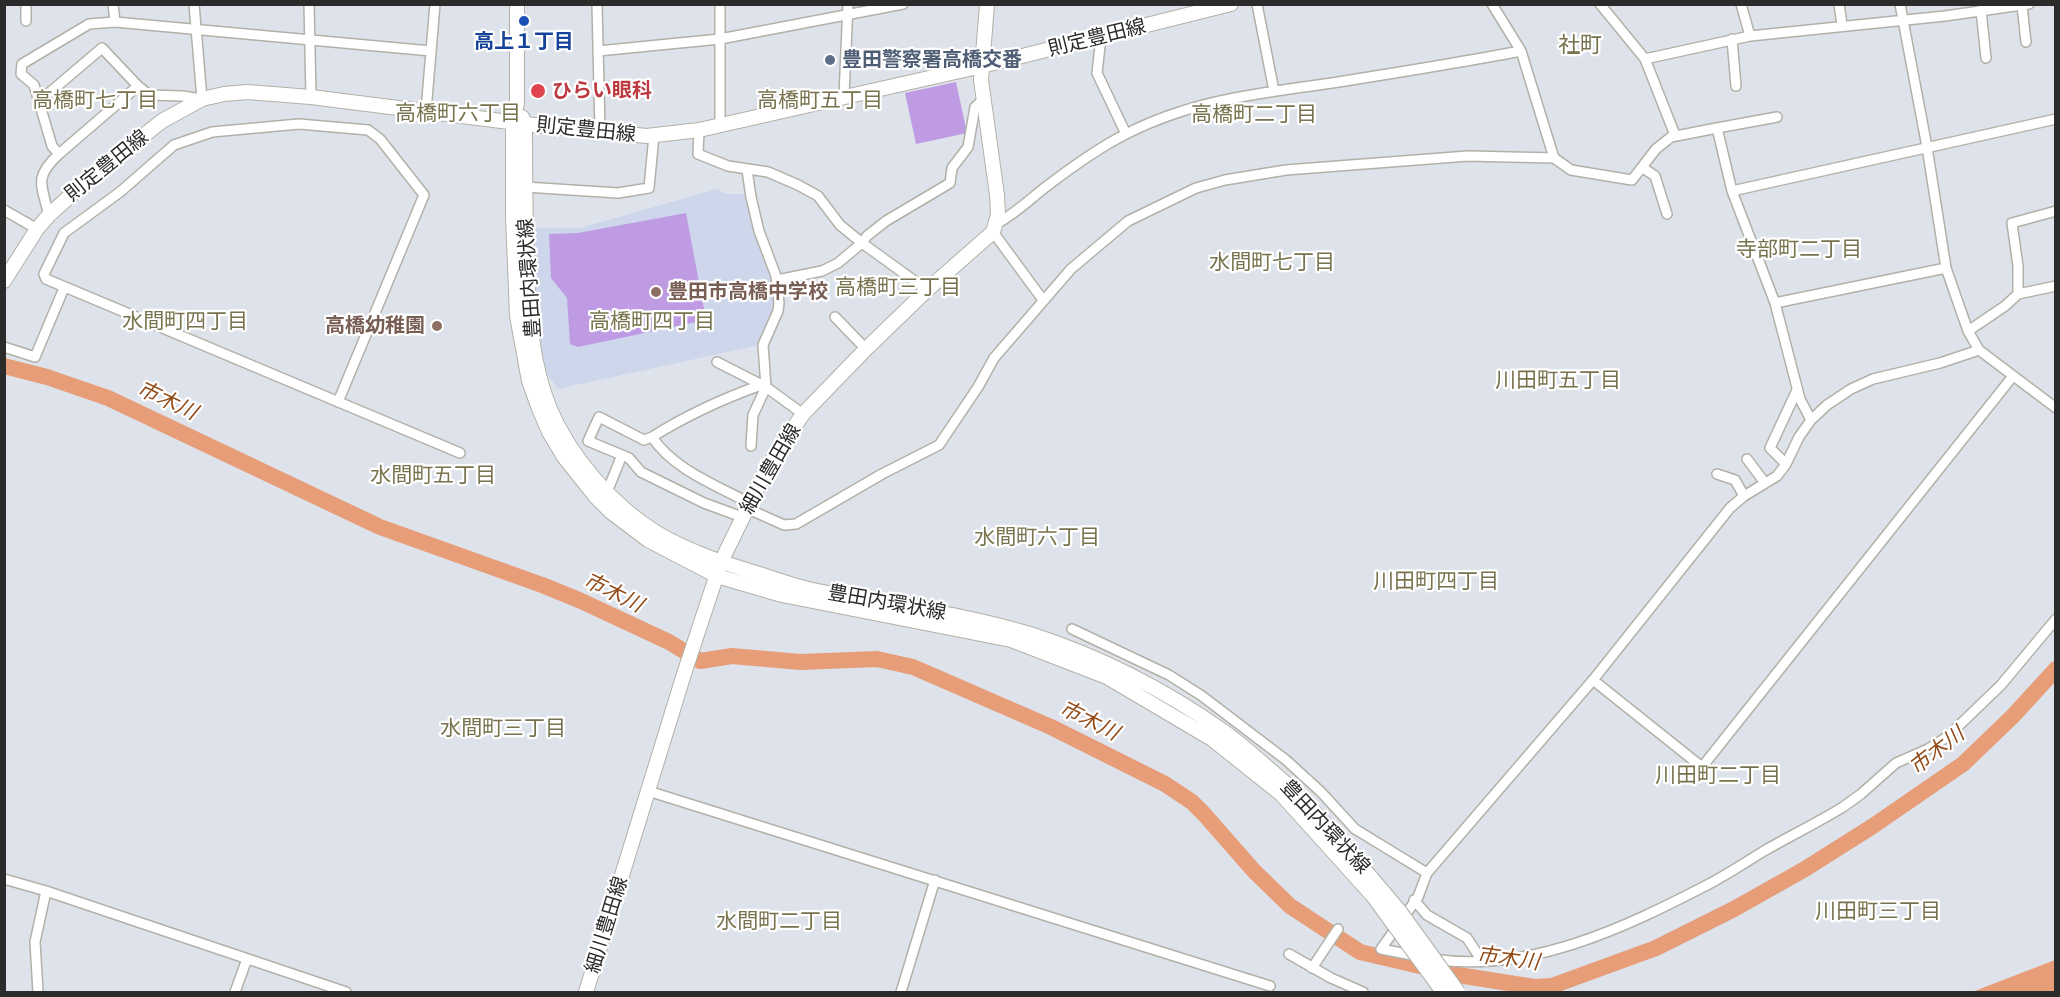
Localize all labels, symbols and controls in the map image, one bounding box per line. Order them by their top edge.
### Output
marker: 高上１丁目 [517,14,531,28]
street label: 則定豊田線 [1046,14,1148,62]
place label: 高上１丁目 [474,30,574,54]
district label: 社町 [1558,33,1602,59]
place label: 豊田警察署高橋交番 [842,48,1022,72]
marker: 豊田警察署高橋交番 [823,53,837,67]
place label: ひらい眼科 [552,79,652,103]
marker: ひらい眼科 [529,82,547,100]
district label: 高橋町七丁目 [32,88,158,114]
district label: 高橋町五丁目 [757,88,883,114]
district label: 高橋町六丁目 [395,101,521,127]
district label: 高橋町二丁目 [1191,102,1317,128]
street label: 則定豊田線 [535,113,637,147]
street label: 則定豊田線 [61,125,153,207]
street label: 豊田内環状線 [514,217,546,339]
district label: 寺部町二丁目 [1736,237,1862,263]
district label: 水間町七丁目 [1209,250,1335,276]
district label: 高橋町三丁目 [835,275,961,301]
place label: 豊田市高橋中学校 [668,280,828,304]
marker: 豊田市高橋中学校 [649,285,663,299]
district label: 水間町四丁目 [122,309,248,335]
district label: 高橋町四丁目 [589,309,715,335]
place label: 高橋幼稚園 [325,314,425,338]
marker: 高橋幼稚園 [430,319,444,333]
district label: 川田町五丁目 [1495,368,1621,394]
water label: 市木川 [133,376,201,426]
street label: 細川豊田線 [736,420,806,518]
district label: 水間町五丁目 [370,463,496,489]
district label: 水間町六丁目 [974,525,1100,551]
water label: 市木川 [579,568,647,618]
district label: 川田町四丁目 [1373,569,1499,595]
street label: 豊田内環状線 [826,581,948,625]
water label: 市木川 [1055,696,1123,746]
district label: 水間町三丁目 [440,716,566,742]
water label: 市木川 [1904,722,1970,780]
district label: 川田町二丁目 [1655,763,1781,789]
street label: 豊田内環状線 [1275,775,1375,879]
street label: 細川豊田線 [581,874,633,976]
district label: 川田町三丁目 [1815,899,1941,925]
district label: 水間町二丁目 [716,909,842,935]
water label: 市木川 [1475,943,1541,975]

